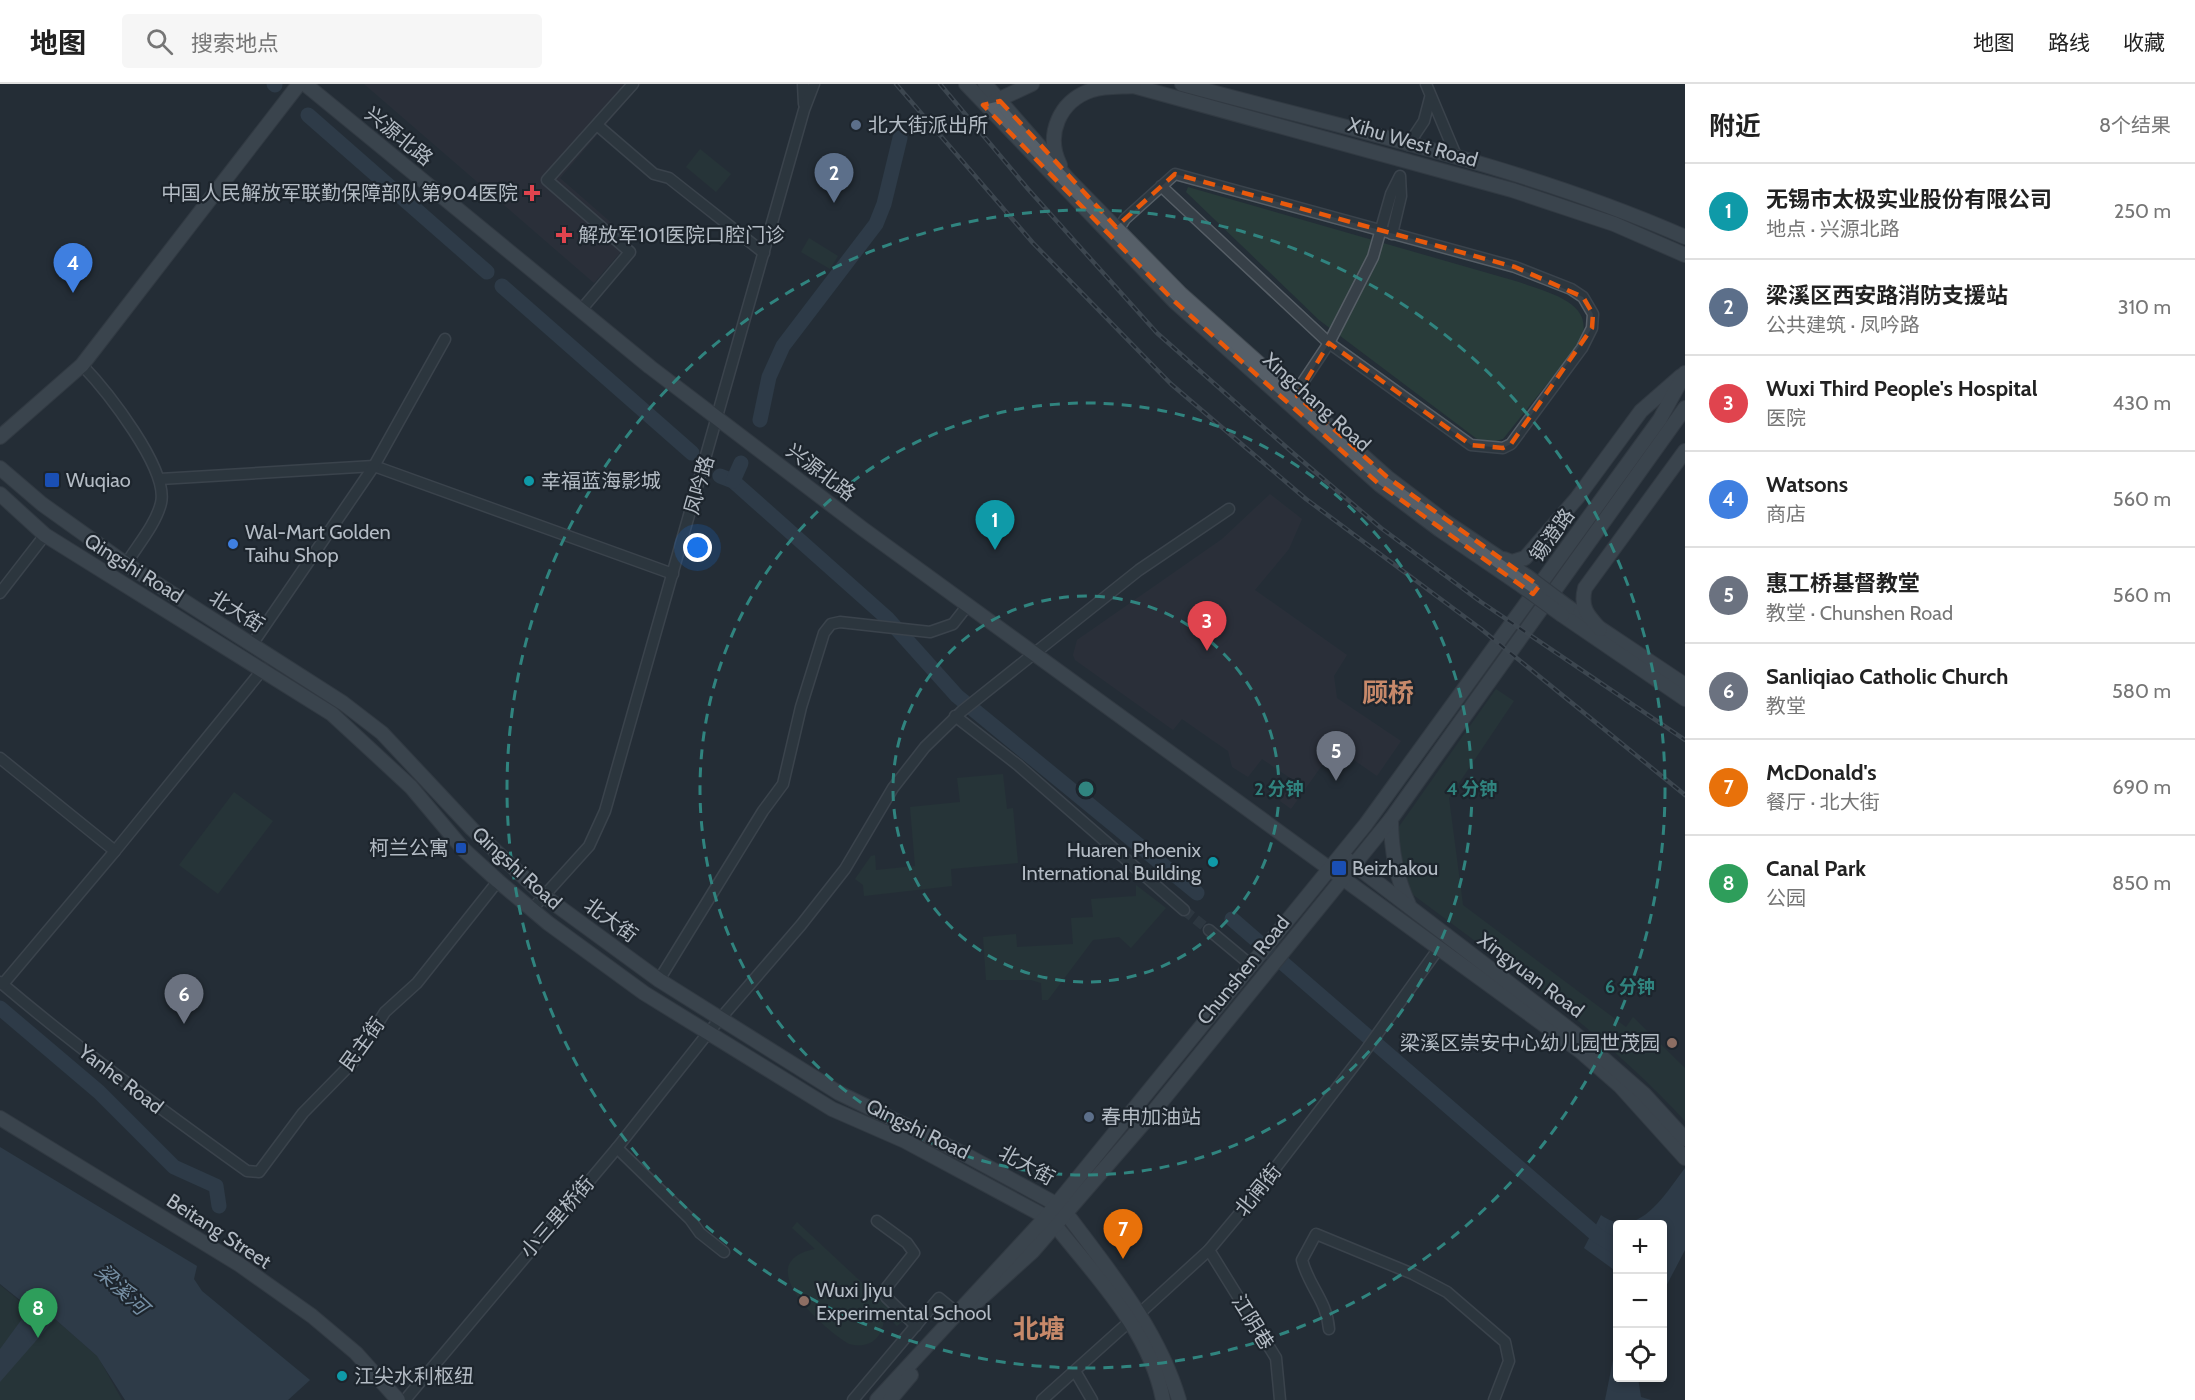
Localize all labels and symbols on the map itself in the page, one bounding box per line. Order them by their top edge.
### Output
street label: 兴源北路 [360,102,438,170]
street label: Xihu West Road [1345,112,1481,172]
place label: 北大街派出所 [868,113,988,137]
marker: 北大街派出所 [849,118,863,132]
pin: 2 [814,154,854,203]
place label: 中国人民解放军联勤保障部队第904医院 [161,181,518,205]
marker: 中国人民解放军联勤保障部队第904医院 [523,184,541,202]
place label: 解放军101医院口腔门诊 [578,223,785,247]
marker: 解放军101医院口腔门诊 [555,226,573,244]
pin: 4 [54,244,92,293]
street label: Xingchang Road [1258,347,1376,457]
street label: 兴源北路 [782,438,860,506]
street label: 凤吟路 [679,453,719,517]
place label: Wuqiao [66,468,131,492]
place label: 幸福蓝海影城 [541,469,661,493]
marker: Wuqiao [43,471,61,489]
marker: 幸福蓝海影城 [522,474,536,488]
pin: 1 [976,500,1014,550]
street label: 锡澄路 [1525,504,1579,566]
place label: Wal-Mart Golden Taihu Shop [245,520,391,567]
street label: Qingshi Road [80,528,188,608]
your location [683,533,712,562]
marker: Wal-Mart Golden Taihu Shop [226,537,240,551]
street label: 北大街 [205,585,269,637]
pin: 3 [1188,602,1226,651]
district label: 顾桥 [1362,677,1414,709]
pin: 5 [1316,732,1356,781]
text: 2 分钟 [1254,778,1304,800]
text: 4 分钟 [1446,778,1498,800]
centre of rings [1076,779,1096,799]
street label: Qingshi Road [467,822,567,914]
place label: 柯兰公寓 [369,836,449,860]
place label: Huaren Phoenix International Building [1022,838,1202,885]
marker: 柯兰公寓 [454,841,468,855]
marker: Huaren Phoenix International Building [1206,855,1220,869]
place label: Beizhakou [1352,856,1438,880]
marker: Beizhakou [1330,859,1348,877]
street label: 北大街 [580,893,642,947]
street label: Chunshen Road [1192,911,1294,1029]
street label: Xingyuan Road [1473,927,1589,1023]
pin: 6 [164,974,204,1024]
text: 6 分钟 [1605,976,1655,998]
street label: 民主街 [335,1013,389,1075]
place label: 梁溪区崇安中心幼儿园世茂园 [1400,1031,1660,1055]
marker: 梁溪区崇安中心幼儿园世茂园 [1665,1036,1679,1050]
street label: Yanhe Road [73,1039,168,1119]
street label: Qingshi Road [862,1094,974,1164]
place label: 春申加油站 [1101,1105,1201,1129]
marker: 春申加油站 [1082,1110,1096,1124]
street label: 北大街 [995,1140,1059,1190]
street label: 北闸街 [1230,1159,1286,1221]
street label: 小三里桥街 [515,1171,599,1263]
street label: Beitang Street [162,1188,276,1274]
pin: 7 [1104,1210,1142,1259]
water label: 梁溪河 [90,1258,156,1322]
place label: Wuxi Jiyu Experimental School [816,1278,991,1325]
pin: 8 [18,1288,57,1338]
street label: 江阴巷 [1227,1290,1279,1354]
marker: Wuxi Jiyu Experimental School [797,1294,811,1308]
district label: 北塘 [1013,1313,1065,1345]
place label: 江尖水利枢纽 [354,1364,474,1388]
marker: 江尖水利枢纽 [335,1369,349,1383]

